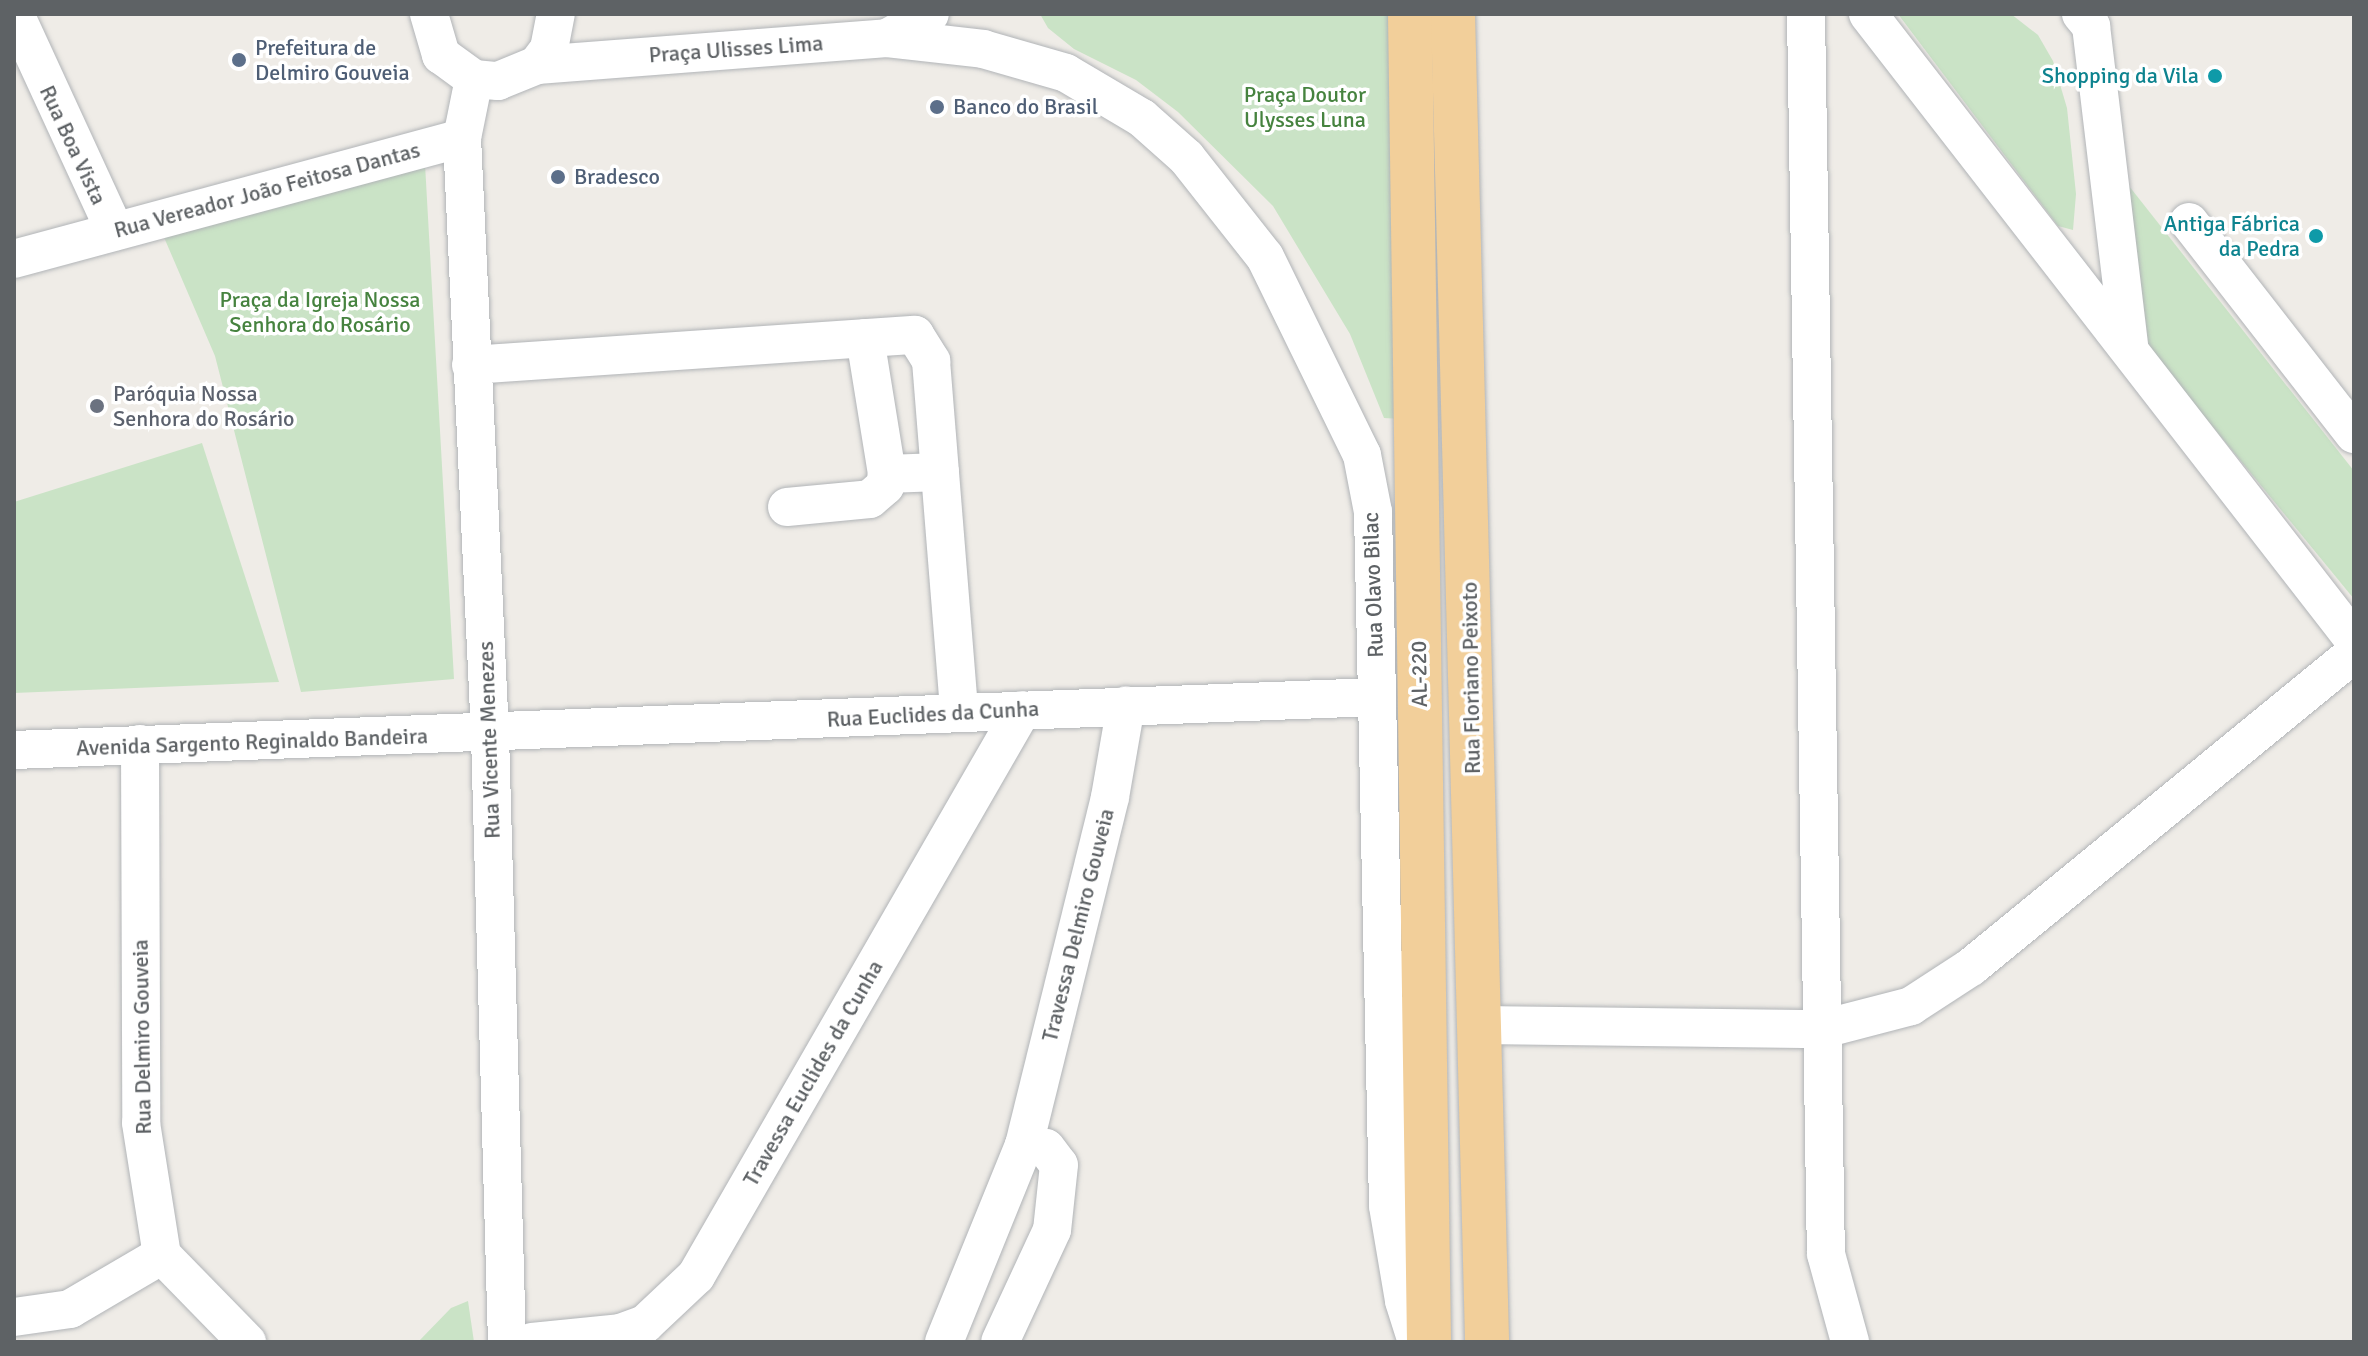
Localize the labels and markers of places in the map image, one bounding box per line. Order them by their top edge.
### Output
place label: Prefeitura de Delmiro Gouveia [255,34,410,86]
marker: Prefeitura de Delmiro Gouveia [230,51,248,69]
place label: Shopping da Vila [2042,63,2199,89]
marker: Shopping da Vila [2206,67,2224,85]
place label: Banco do Brasil [953,94,1098,120]
marker: Banco do Brasil [928,98,946,116]
place label: Bradesco [574,164,660,190]
marker: Bradesco [549,168,567,186]
place label: Antiga Fábrica da Pedra [2164,210,2300,262]
marker: Antiga Fábrica da Pedra [2307,227,2325,245]
place label: Paróquia Nossa Senhora do Rosário [113,380,295,432]
marker: Paróquia Nossa Senhora do Rosário [88,397,106,415]

